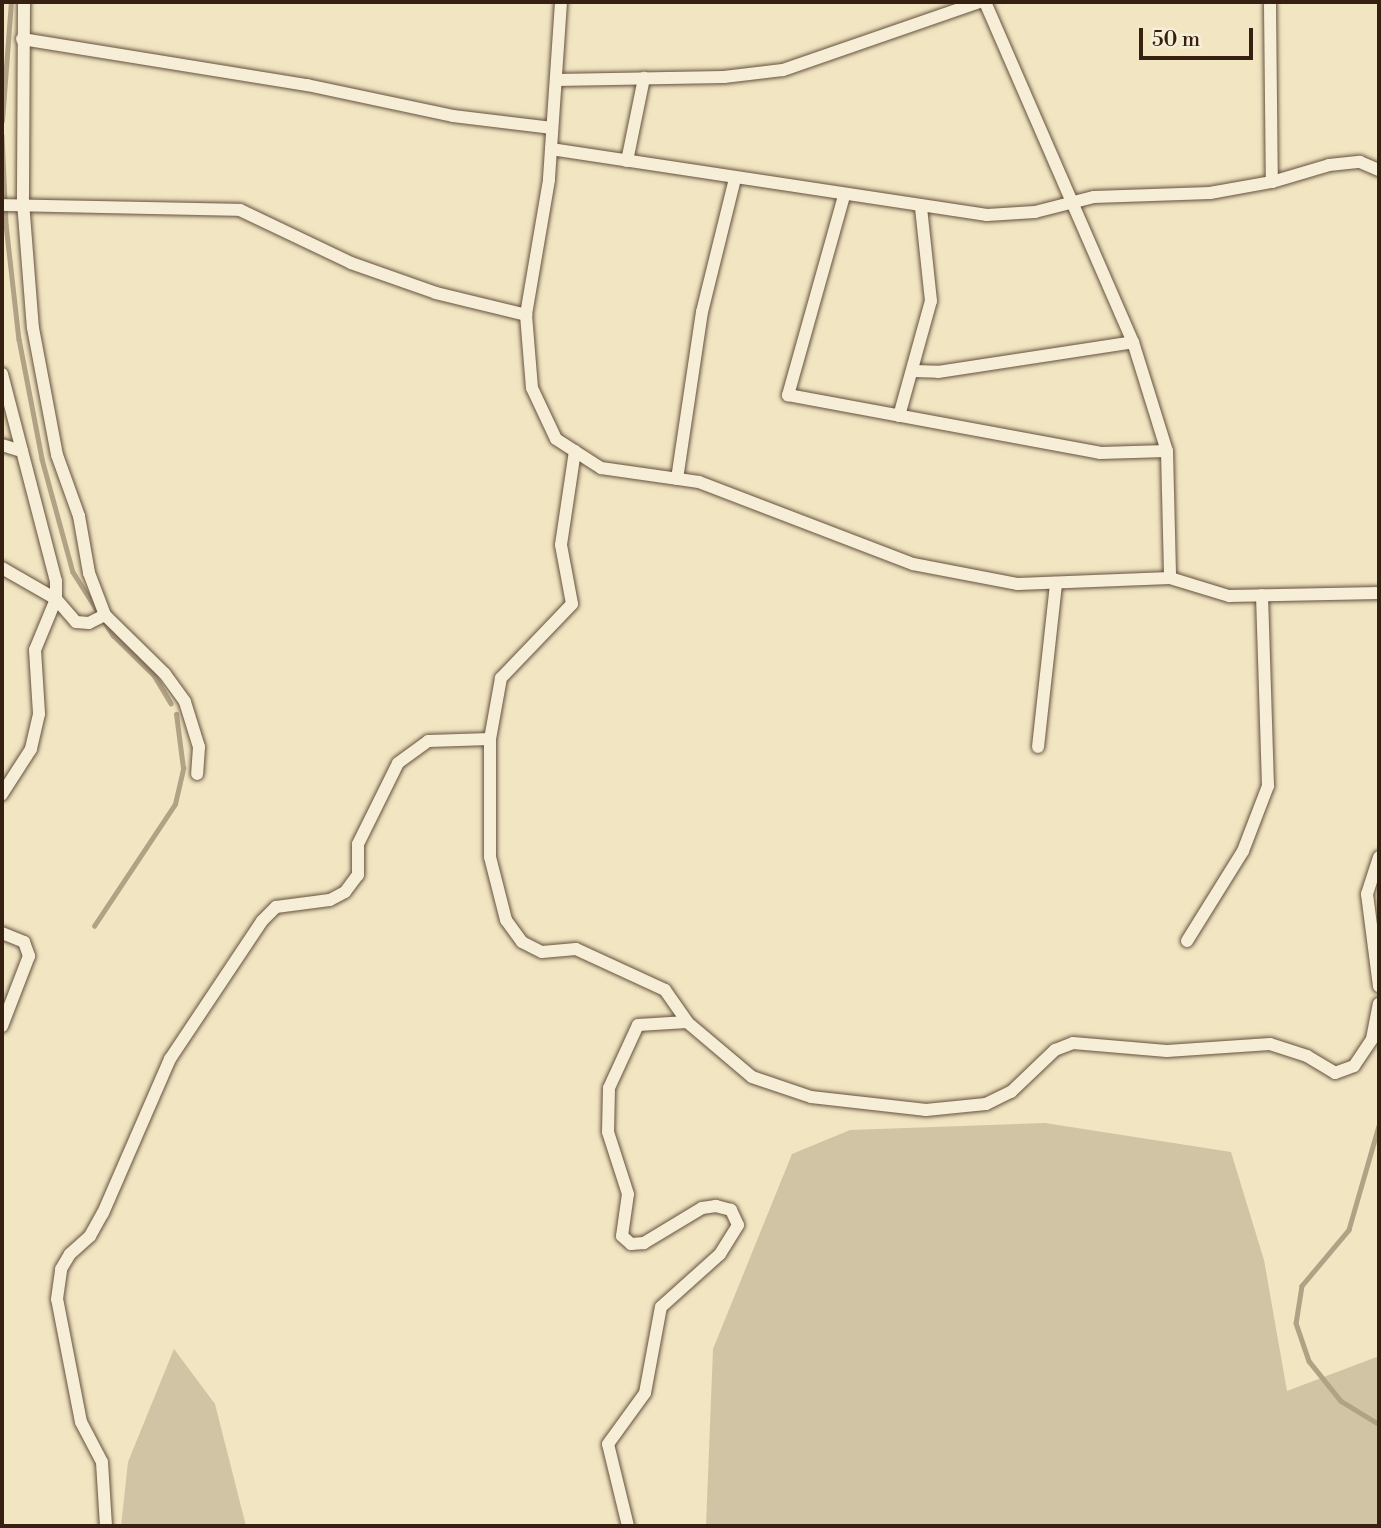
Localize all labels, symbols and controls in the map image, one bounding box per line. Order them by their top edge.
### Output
scale bar [1143,14,1257,58]
text: 50 m [1152,27,1200,53]

